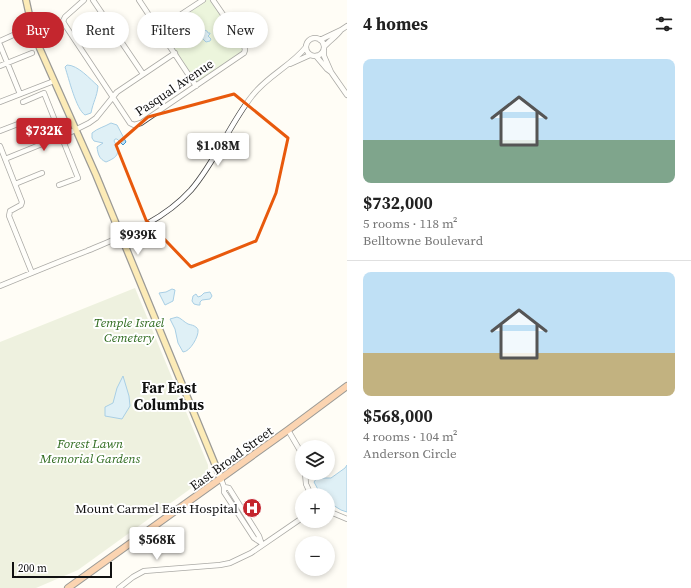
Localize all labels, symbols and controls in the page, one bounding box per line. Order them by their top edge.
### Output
chip: Buy [12,12,64,48]
chip: Rent [72,12,129,48]
chip: Filters [137,12,205,48]
chip: New [213,12,268,48]
text: 4 homes [363,12,428,36]
icon: filters [653,13,675,35]
street label: Pasqual Avenue [132,55,217,120]
icon: home [483,85,555,157]
pin: $732K [16,118,72,152]
text: $732K [25,122,63,139]
pin: $1.08M [185,133,251,167]
text: $1.08M [196,137,240,154]
text: $732,000 [363,191,433,215]
text: 5 rooms · 118 m² [363,215,458,232]
pin: $939K [110,222,166,256]
text: $939K [119,226,157,243]
text: Belltowne Boulevard [363,232,483,249]
icon: home [483,298,555,370]
park label: Temple Israel Cemetery [94,314,165,346]
district label: Far East Columbus [134,377,204,415]
text: $568,000 [363,404,433,428]
street label: East Broad Street [186,422,277,494]
text: 4 rooms · 104 m² [363,428,458,445]
park label: Forest Lawn Memorial Gardens [39,435,141,467]
map controls [295,440,335,576]
button: layers [295,440,335,480]
text: Anderson Circle [363,445,457,462]
button: + [295,488,335,528]
hospital icon: Mount Carmel East Hospital [241,497,263,519]
place label: Mount Carmel East Hospital [75,500,238,517]
pin: $568K [129,527,185,561]
text: $568K [138,531,176,548]
button: − [295,536,335,576]
scale bar [12,560,112,579]
text: 200 m [18,561,47,576]

